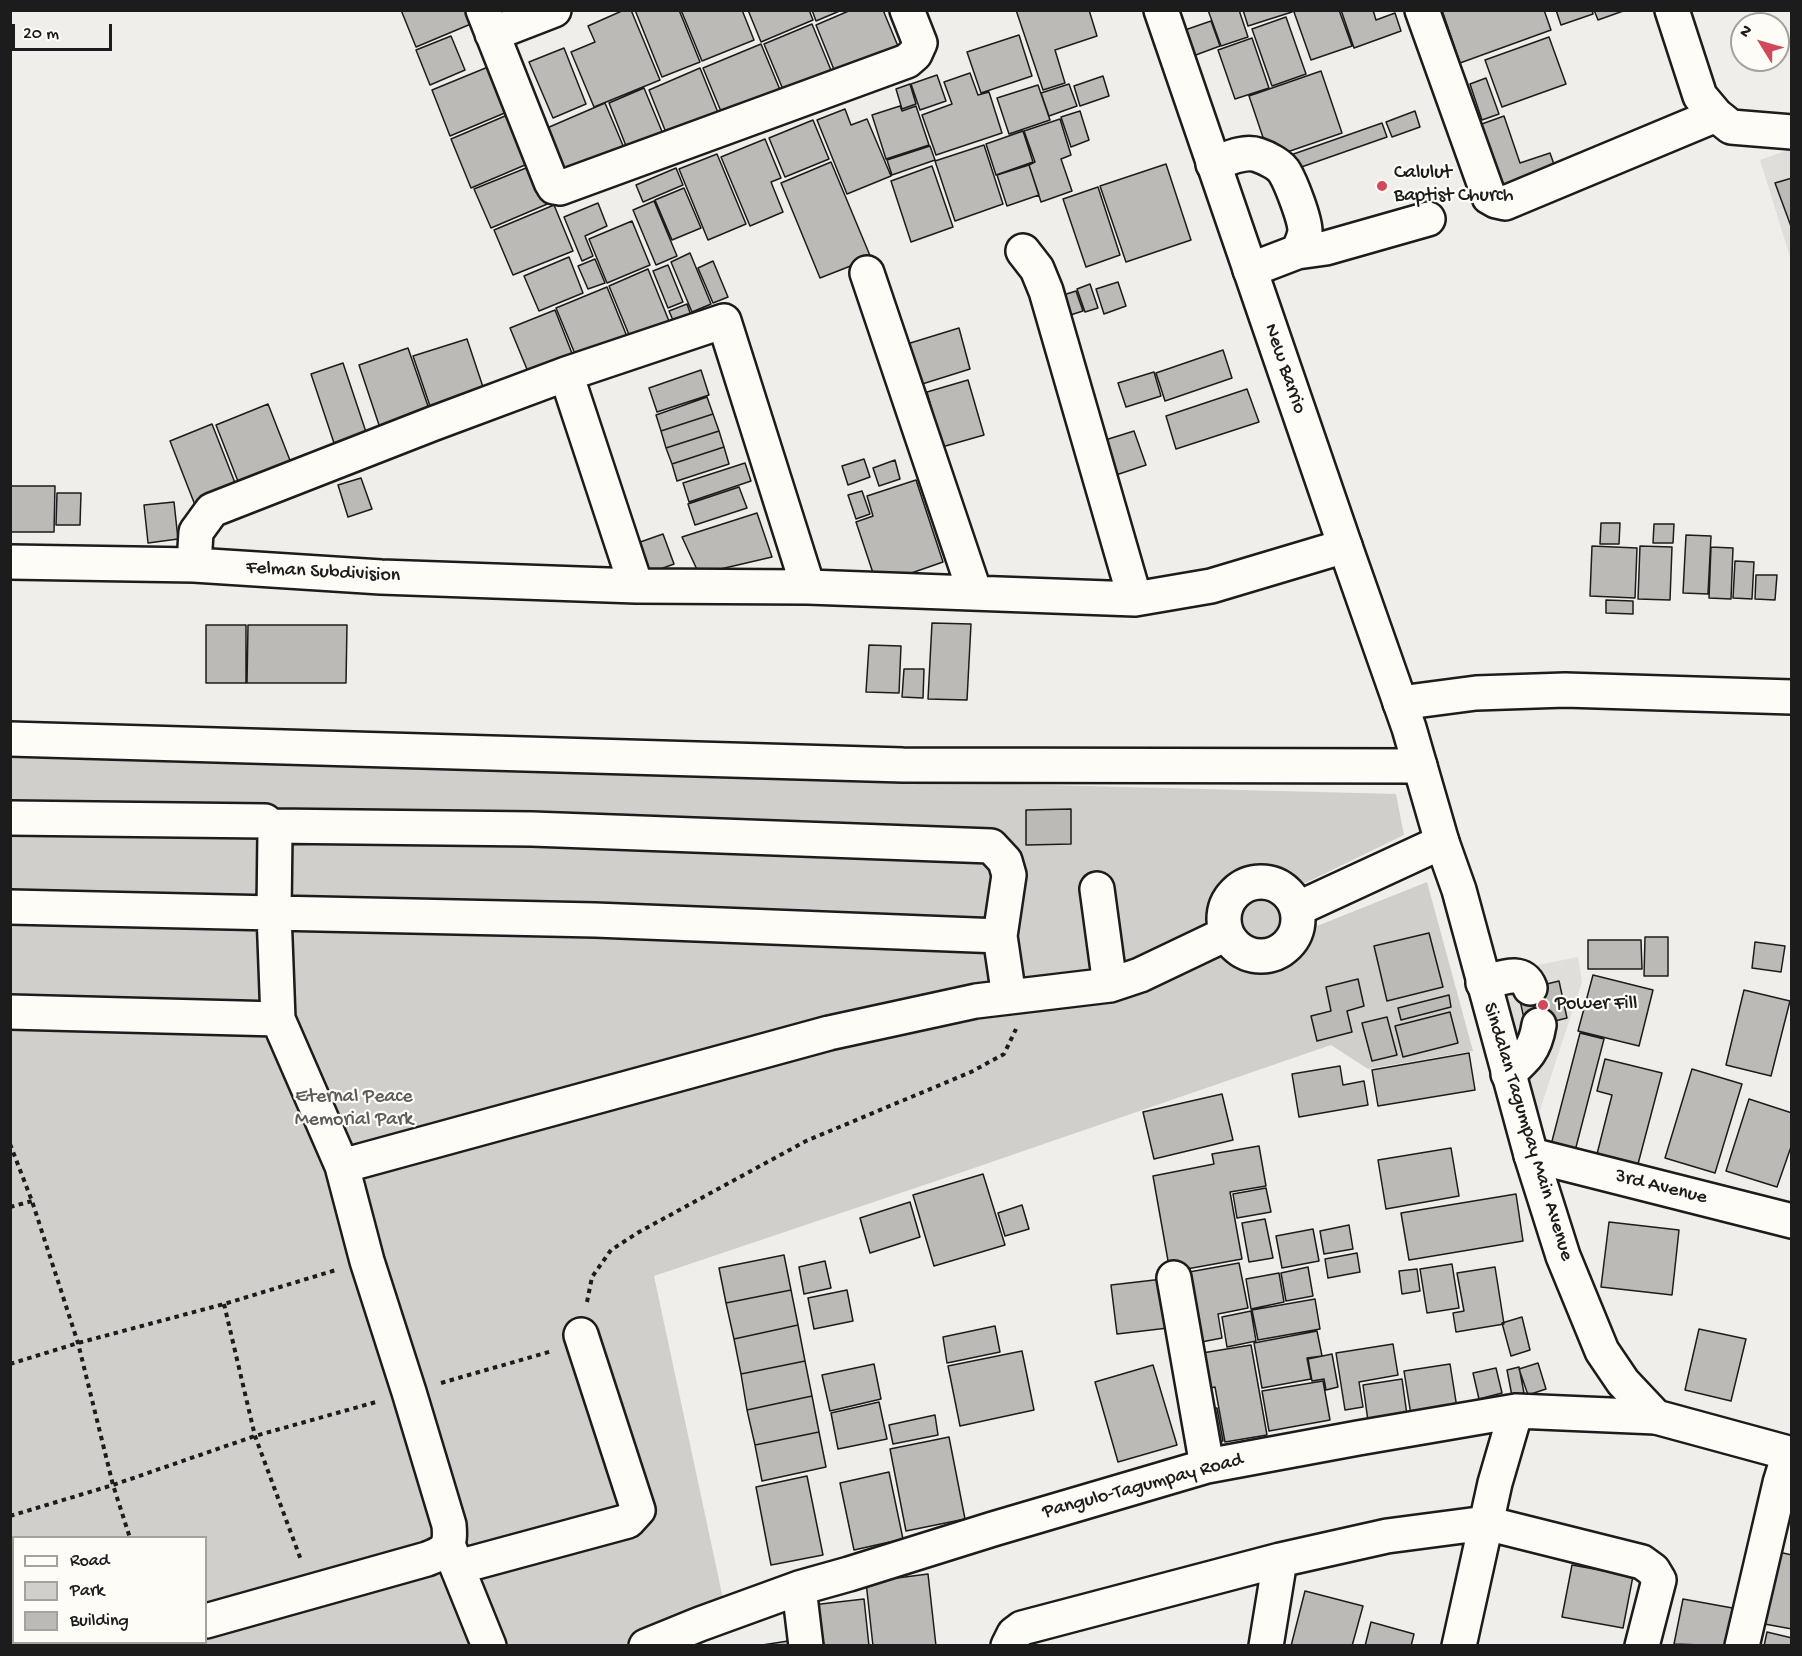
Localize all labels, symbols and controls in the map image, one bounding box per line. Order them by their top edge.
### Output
scale bar [15,12,116,50]
north arrow [1730,12,1790,72]
text: N [1736,22,1758,42]
text: 20 m [23,24,59,45]
place label: Calulut Baptist Church [1394,162,1514,209]
marker: Calulut Baptist Church [1375,179,1389,193]
street label: New Barrio [1257,321,1311,417]
street label: Felman Subdivision [245,557,401,589]
place label: Power Fill [1555,993,1637,1017]
marker: Power Fill [1536,998,1550,1012]
street label: Sindalan Tagumpay Main Avenue [1476,1000,1578,1264]
park label: Eternal Peace Memorial Park [295,1086,413,1133]
street label: 3rd Avenue [1612,1165,1710,1211]
street label: Pangulo-Tagumpay Road [1040,1449,1246,1525]
legend [12,1536,207,1644]
text: Road [70,1551,109,1572]
text: Park [70,1581,104,1602]
text: Building [70,1611,129,1632]

